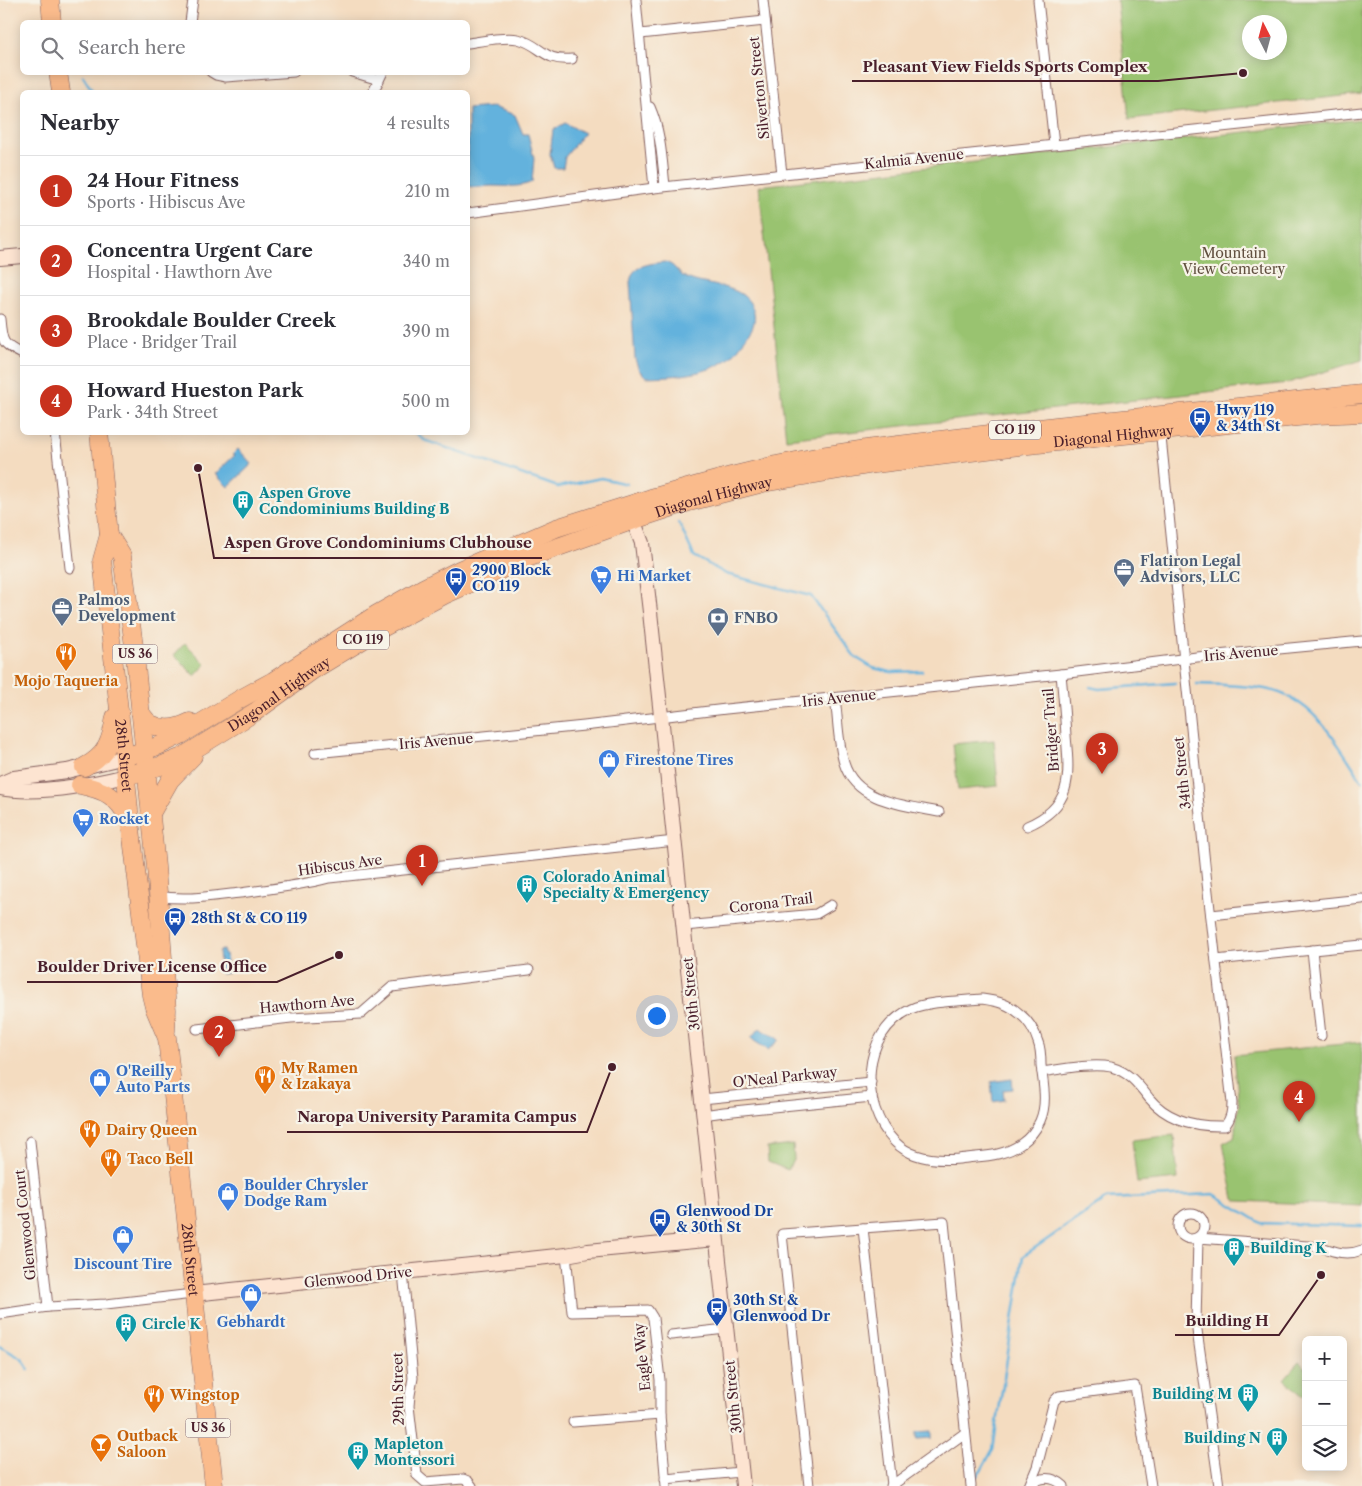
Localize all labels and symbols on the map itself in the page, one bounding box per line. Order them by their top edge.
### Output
north arrow [1242,15,1287,60]
street label: Silverton Street [745,36,773,140]
callout: Pleasant View Fields Sports Complex [852,51,1158,81]
text: Pleasant View Fields Sports Complex [862,57,1148,76]
street label: Kalmia Avenue [863,145,965,173]
park label: Mountain View Cemetery [1182,244,1286,278]
place label: Hwy 119 & 34th St [1216,401,1281,435]
bus stop icon: Hwy 119 & 34th St [1188,406,1212,437]
road number: CO 119 [989,420,1041,440]
street label: Diagonal Highway [1052,421,1175,451]
street label: Diagonal Highway [653,473,774,522]
place label: Aspen Grove Condominiums Building B [258,484,449,518]
building icon: Aspen Grove Condominiums Building B [231,489,255,520]
callout: Aspen Grove Condominiums Clubhouse [214,528,542,558]
text: Aspen Grove Condominiums Clubhouse [223,533,532,552]
place label: Flatiron Legal Advisors, LLC [1139,552,1241,586]
office icon: Flatiron Legal Advisors, LLC [1112,557,1136,588]
place label: 2900 Block CO 119 [472,561,552,595]
supermarket icon: Hi Market [589,564,613,595]
bus stop icon: 2900 Block CO 119 [444,566,468,597]
place label: Hi Market [617,567,691,585]
place label: Palmos Development [78,591,176,625]
office icon: Palmos Development [50,596,74,627]
bank icon: FNBO [706,606,730,637]
place label: FNBO [734,609,778,627]
road number: CO 119 [337,630,389,650]
restaurant icon: Mojo Taqueria [54,641,78,672]
street label: Iris Avenue [1203,641,1279,665]
road number: US 36 [112,644,158,664]
street label: Diagonal Highway [224,652,334,736]
place label: Mojo Taqueria [14,672,119,690]
street label: Iris Avenue [801,685,877,711]
street label: Bridger Trail [1039,688,1063,772]
street label: 28th Street [111,718,136,793]
street label: Iris Avenue [398,729,474,753]
pin: 3 [1086,733,1118,774]
street label: 34th Street [1169,736,1195,810]
shop icon: Firestone Tires [597,748,621,779]
place label: Firestone Tires [625,751,734,769]
supermarket icon: Rocket [71,807,95,838]
place label: Rocket [99,810,149,828]
pin: 1 [406,845,438,886]
street label: Hibiscus Ave [297,850,383,880]
place label: Colorado Animal Specialty & Emergency [543,868,710,902]
building icon: Colorado Animal Specialty & Emergency [515,873,539,904]
street label: Corona Trail [728,889,814,917]
bus stop icon: 28th St & CO 119 [163,906,187,937]
place label: 28th St & CO 119 [191,909,307,927]
callout: Boulder Driver License Office [27,952,277,982]
street label: 30th Street [678,956,704,1032]
text: Boulder Driver License Office [37,957,267,976]
street label: Hawthorn Ave [259,991,355,1017]
your location [644,1003,670,1029]
pin: 2 [203,1016,235,1057]
place label: My Ramen & Izakaya [281,1059,358,1093]
place label: O'Reilly Auto Parts [115,1062,190,1096]
street label: O'Neal Parkway [732,1063,838,1091]
restaurant icon: My Ramen & Izakaya [253,1064,277,1095]
shop icon: O'Reilly Auto Parts [88,1067,112,1098]
pin: 4 [1283,1081,1315,1122]
callout: Naropa University Paramita Campus [287,1102,587,1132]
text: Naropa University Paramita Campus [297,1107,577,1126]
restaurant icon: Dairy Queen [78,1118,102,1149]
place label: Dairy Queen [106,1121,198,1139]
restaurant icon: Taco Bell [99,1147,123,1178]
place label: Taco Bell [127,1150,194,1168]
street label: Glenwood Court [10,1169,40,1281]
place label: Boulder Chrysler Dodge Ram [244,1176,368,1210]
shop icon: Boulder Chrysler Dodge Ram [216,1181,240,1212]
place label: Glenwood Dr & 30th St [676,1202,773,1236]
bus stop icon: Glenwood Dr & 30th St [648,1207,672,1238]
street label: 28th Street [177,1222,203,1297]
shop icon: Discount Tire [111,1224,135,1255]
building icon: Building K [1222,1236,1246,1267]
place label: Building K [1250,1239,1327,1257]
place label: Discount Tire [74,1255,172,1273]
street label: Glenwood Drive [303,1262,413,1292]
shop icon: Gebhardt [239,1282,263,1313]
place label: 30th St & Glenwood Dr [733,1291,830,1325]
bus stop icon: 30th St & Glenwood Dr [705,1296,729,1327]
callout: Building H [1175,1305,1279,1335]
text: Building H [1185,1311,1269,1330]
building icon: Circle K [114,1312,138,1343]
place label: Gebhardt [217,1313,286,1331]
place label: Circle K [142,1315,201,1333]
street label: Eagle Way [629,1322,655,1392]
street label: 29th Street [388,1352,408,1426]
street label: 30th Street [720,1359,746,1435]
building icon: Building M [1236,1382,1260,1413]
restaurant icon: Wingstop [142,1383,166,1414]
place label: Building M [1152,1385,1232,1403]
place label: Wingstop [169,1386,240,1404]
road number: US 36 [186,1419,230,1438]
building icon: Building N [1265,1426,1289,1457]
place label: Outback Saloon [117,1427,179,1461]
place label: Building N [1184,1429,1261,1447]
bar icon: Outback Saloon [89,1432,113,1463]
place label: Mapleton Montessori [374,1435,455,1469]
building icon: Mapleton Montessori [346,1440,370,1471]

